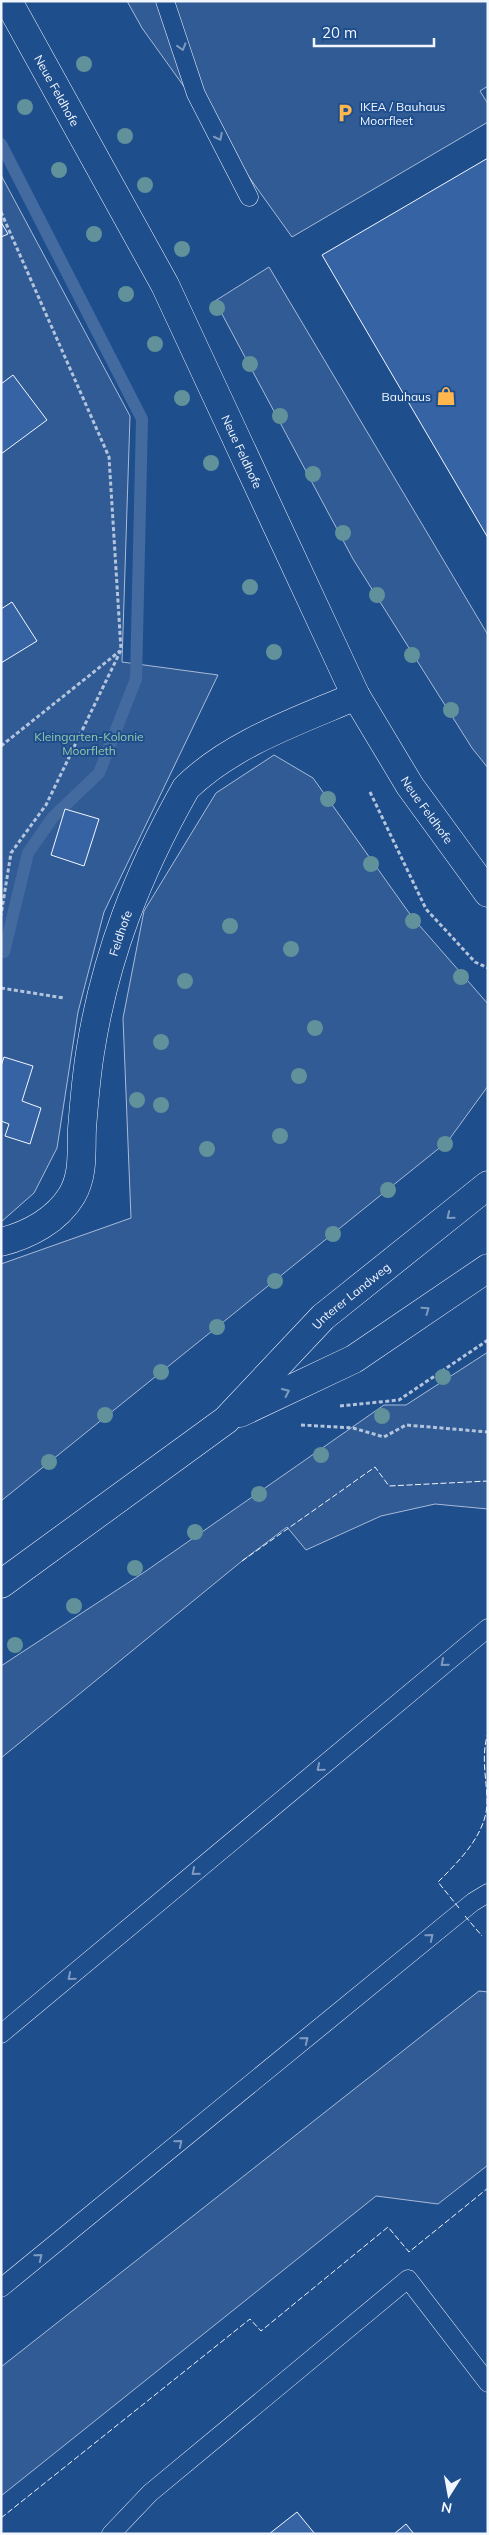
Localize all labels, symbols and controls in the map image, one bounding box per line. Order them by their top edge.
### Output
scale bar [314,15,434,47]
text: 20 m [322,23,357,42]
one-way arrow [176,42,186,51]
street label: Neue Feldhofe [32,52,83,129]
place label: IKEA / Bauhaus Moorfleet [360,99,446,128]
parking icon: IKEA / Bauhaus Moorfleet [334,102,356,124]
one-way arrow [213,132,223,141]
shop icon: Bauhaus [435,385,457,407]
place label: Bauhaus [382,389,431,404]
street label: Neue Feldhofe [219,412,266,491]
park label: Kleingarten-Kolonie Moorfleth [34,729,144,758]
street label: Neue Feldhofe [398,773,457,846]
street label: Feldhofe [105,908,135,958]
one-way arrow [446,1210,455,1219]
street label: Unterer Landweg [308,1259,393,1332]
one-way arrow [420,1307,429,1316]
one-way arrow [280,1388,289,1398]
one-way arrow [440,1657,449,1666]
one-way arrow [316,1762,325,1771]
one-way arrow [192,1867,201,1876]
one-way arrow [425,1933,434,1942]
one-way arrow [67,1971,76,1980]
one-way arrow [299,2037,308,2045]
one-way arrow [173,2140,182,2148]
one-way arrow [33,2255,42,2263]
north arrow [424,2470,474,2520]
text: N [440,2498,453,2518]

